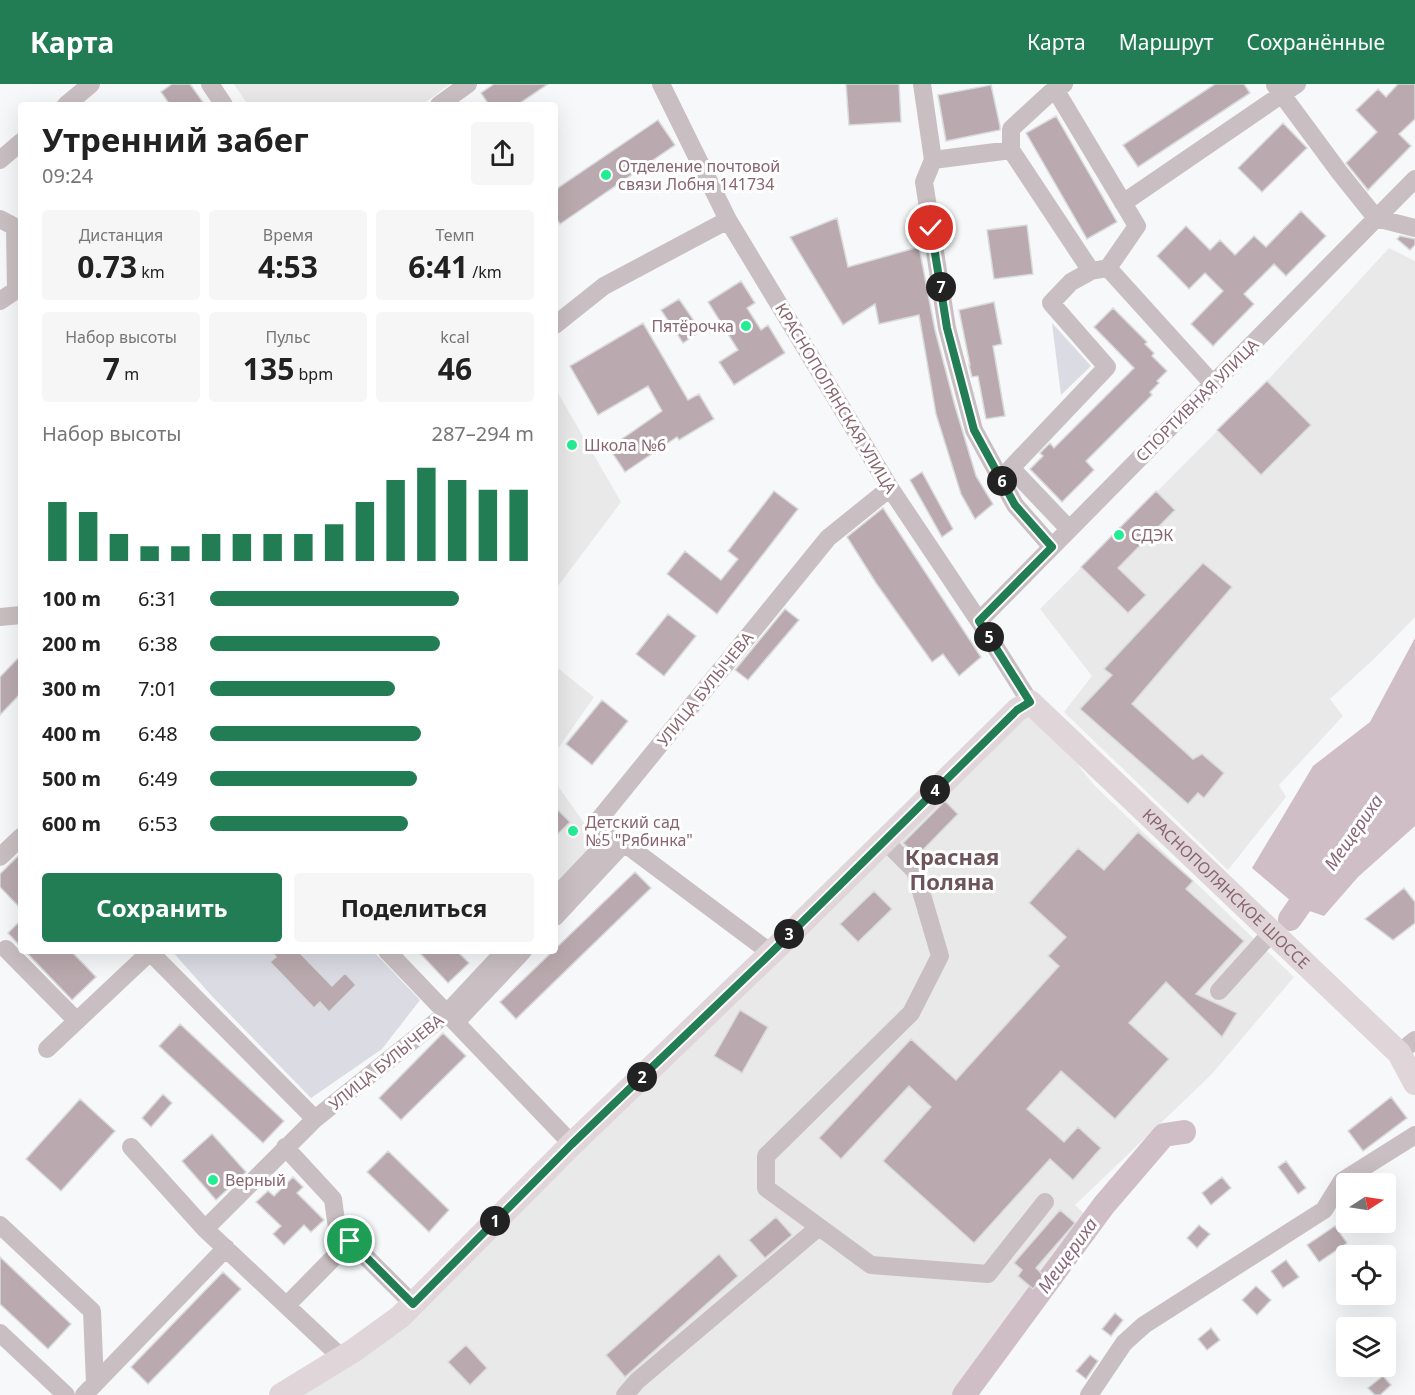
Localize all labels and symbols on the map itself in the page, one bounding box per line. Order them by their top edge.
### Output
place label: Отделение почтовой связи Лобня 141734 [618,155,780,195]
marker: Отделение почтовой связи Лобня 141734 [599,168,613,182]
pin [905,202,956,253]
pin: 7 [926,272,956,302]
street label: КРАСНОПОЛЯНСКАЯ УЛИЦА [770,299,902,498]
place label: Пятёрочка [651,315,734,337]
marker: Пятёрочка [739,319,753,333]
street label: СПОРТИВНАЯ УЛИЦА [1131,333,1264,466]
place label: Школа №6 [584,434,666,456]
marker: Школа №6 [565,438,579,452]
pin: 6 [987,466,1017,496]
place label: СДЭК [1131,524,1173,546]
marker: СДЭК [1112,528,1126,542]
pin: 5 [974,622,1004,652]
street label: УЛИЦА БУЛЫЧЕВА [652,627,758,751]
pin: 4 [920,775,950,805]
water label: Мещериха [1318,789,1388,875]
street label: КРАСНОПОЛЯНСКОЕ ШОССЕ [1138,804,1315,974]
place label: Детский сад №5 "Рябинка" [585,811,693,851]
marker: Детский сад №5 "Рябинка" [566,824,580,838]
district label: Красная Поляна [905,841,999,896]
pin: 3 [774,919,804,949]
street label: УЛИЦА БУЛЫЧЕВА [324,1009,448,1115]
pin: 2 [627,1062,657,1092]
place label: Верный [225,1169,286,1191]
marker: Верный [206,1173,220,1187]
north arrow [1336,1173,1396,1233]
pin: 1 [480,1206,510,1236]
water label: Мещериха [1032,1213,1102,1297]
pin [324,1215,375,1266]

